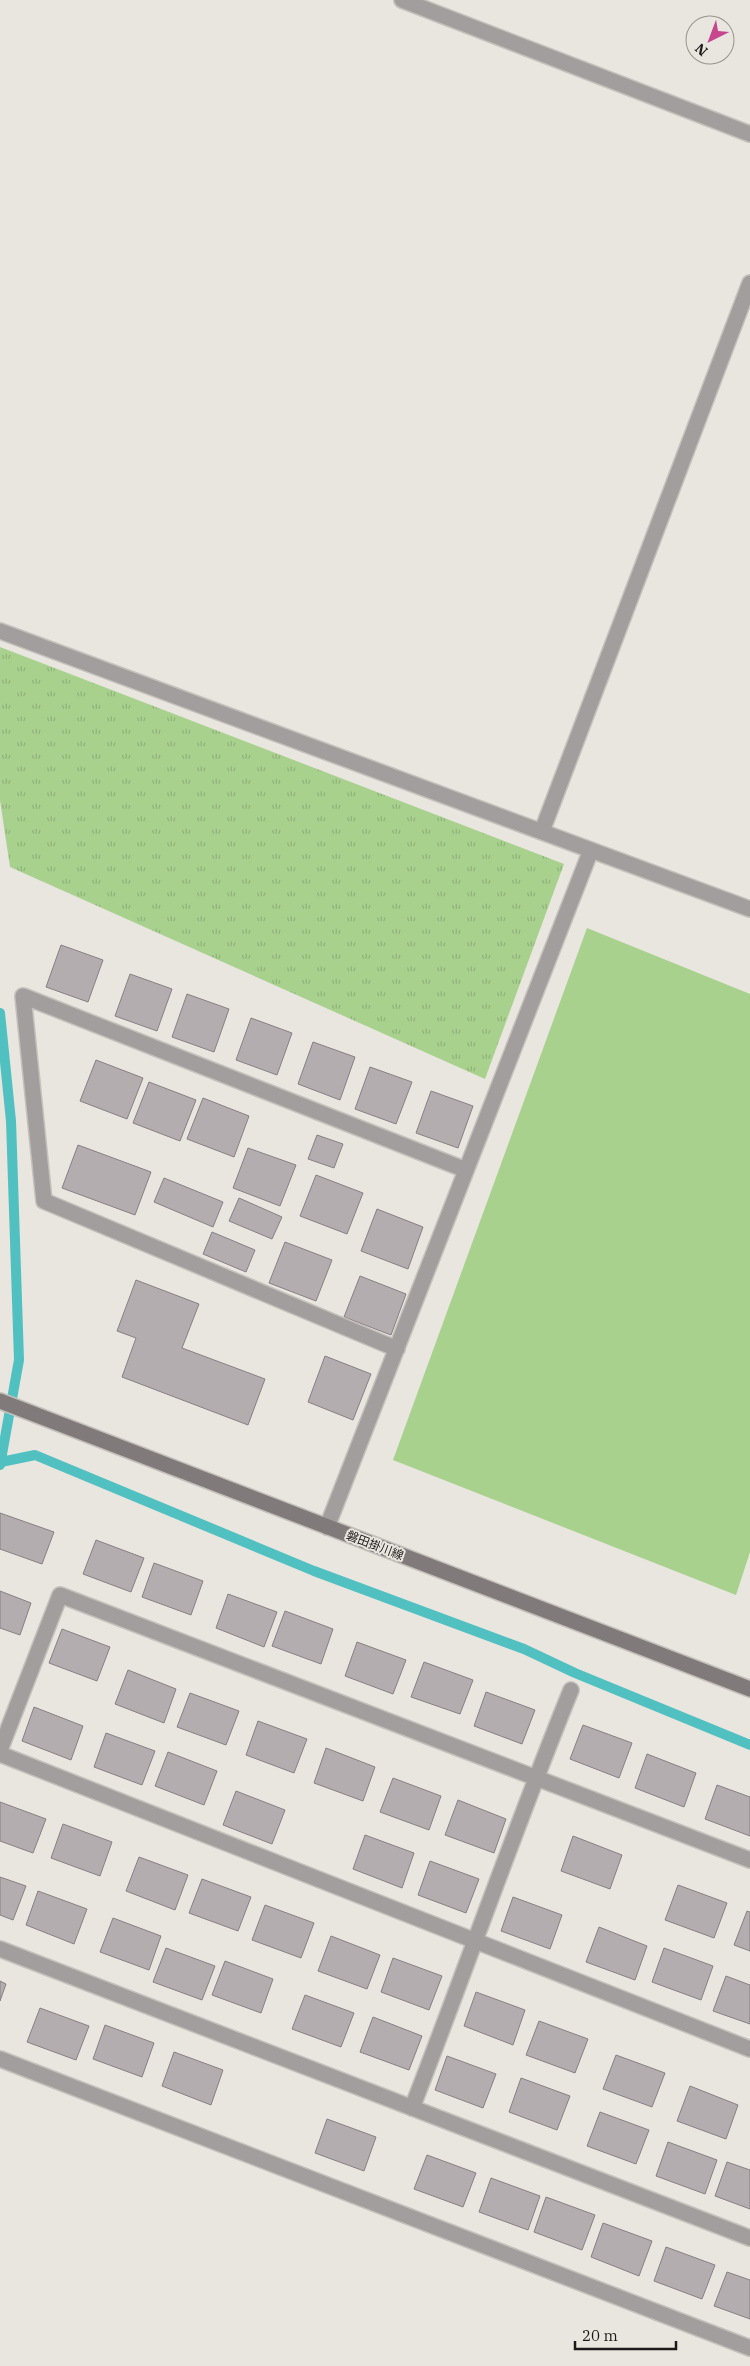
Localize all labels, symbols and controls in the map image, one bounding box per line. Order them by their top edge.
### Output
north arrow [685,15,735,65]
text: N [691,39,711,60]
street label: 磐田掛川線 [344,1527,406,1563]
scale bar [575,2318,676,2350]
text: 20 m [582,2326,618,2345]

